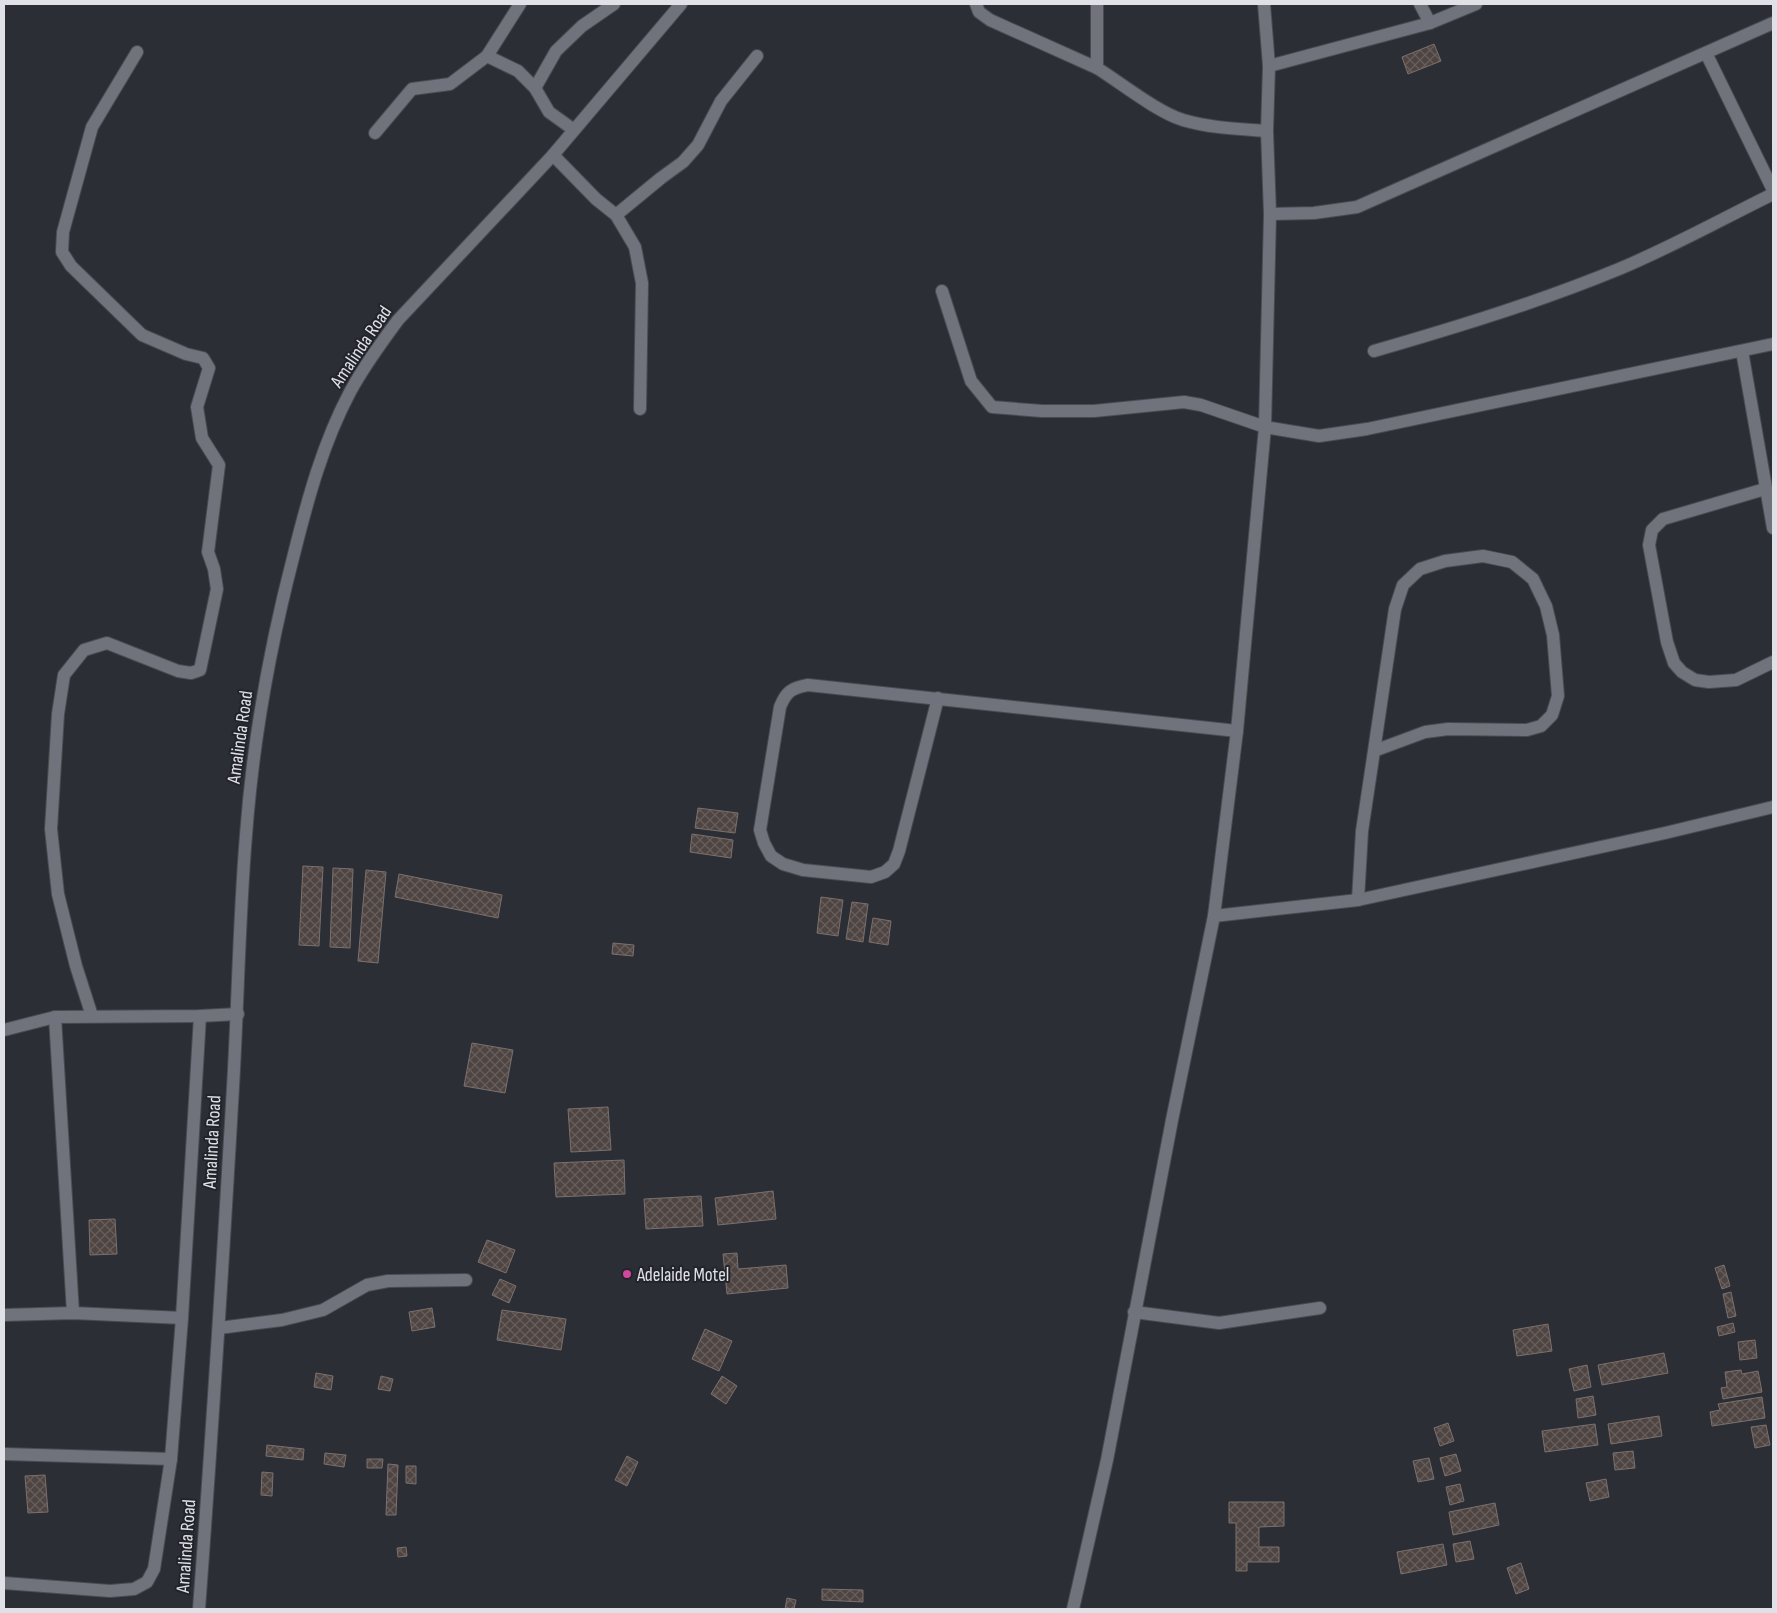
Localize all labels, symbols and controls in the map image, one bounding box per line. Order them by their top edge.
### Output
street label: Amalinda Road [325,302,397,393]
street label: Amalinda Road [222,689,258,786]
street label: Amalinda Road [199,1095,226,1190]
place label: Adelaide Motel [636,1264,729,1287]
marker: Adelaide Motel [621,1268,633,1280]
street label: Amalinda Road [172,1499,201,1595]

